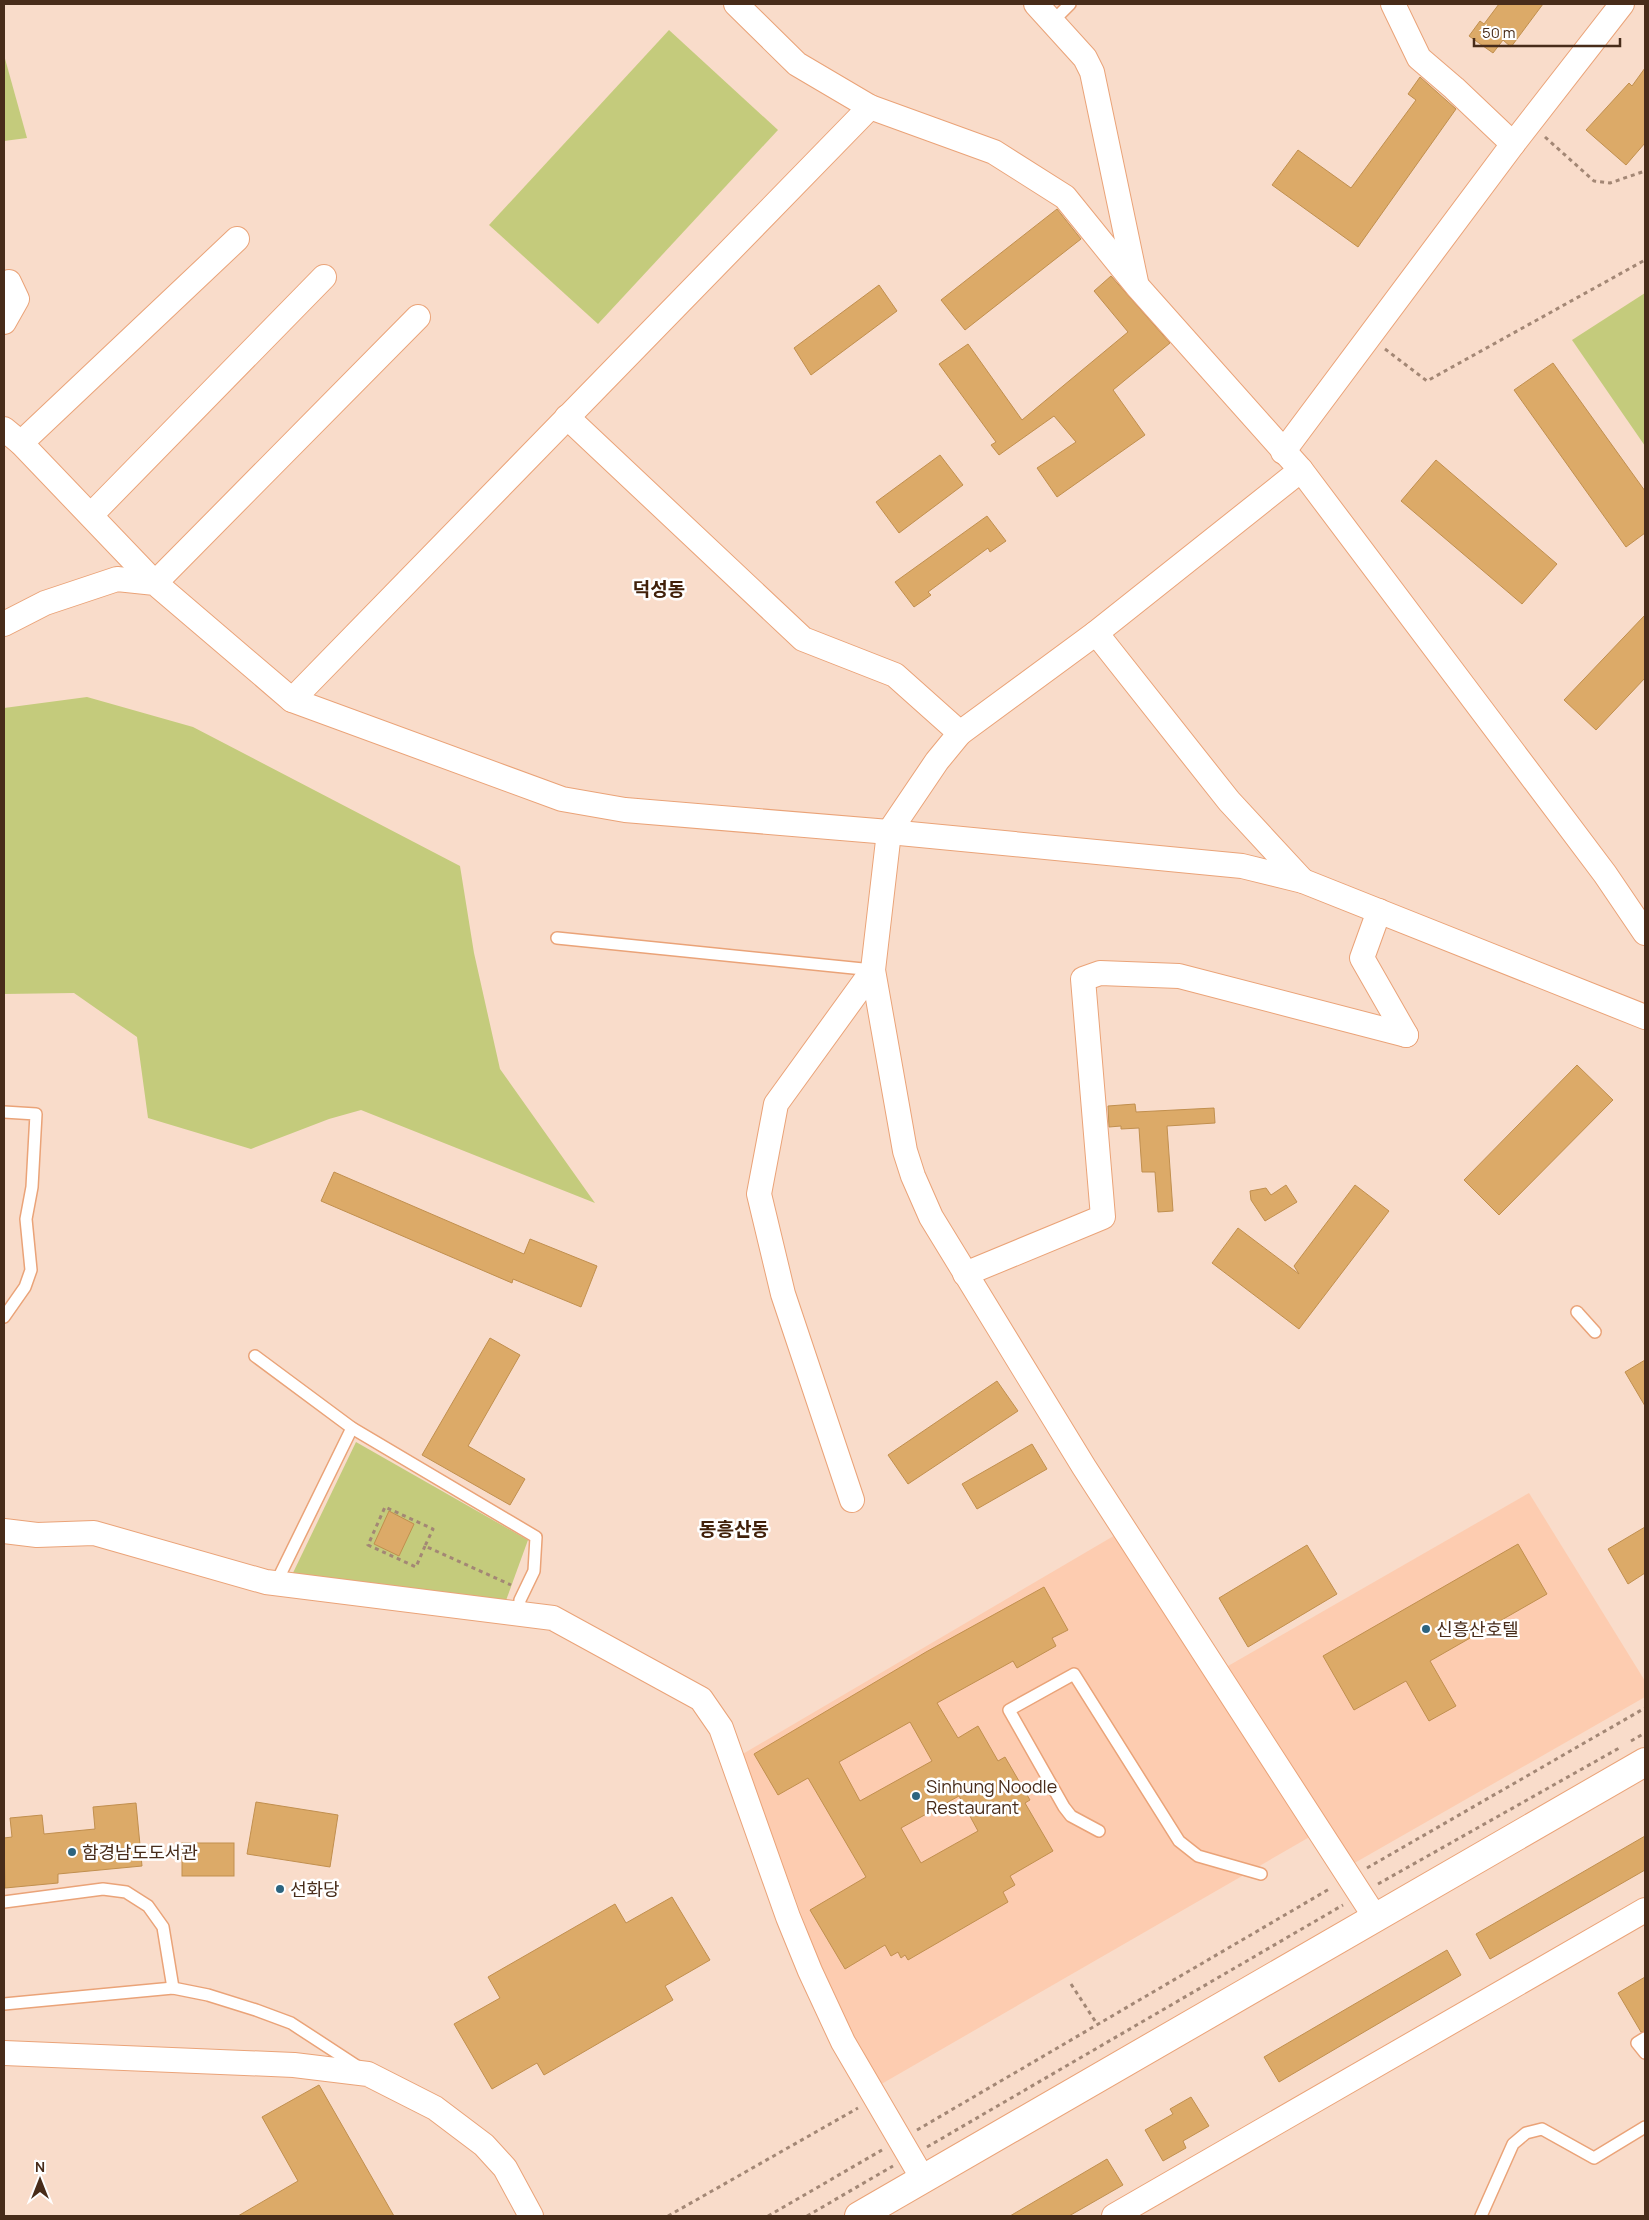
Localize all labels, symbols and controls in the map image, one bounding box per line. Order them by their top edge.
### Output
scale bar [1474,15,1620,47]
text: 50 m [1482,22,1516,43]
district label: 덕성동 [633,576,685,602]
district label: 동흥산동 [699,1516,769,1542]
place label: 신흥산호텔 [1436,1617,1519,1641]
marker: 신흥산호텔 [1420,1623,1432,1635]
place label: Sinhung Noodle Restaurant [926,1774,1057,1819]
marker: Sinhung Noodle Restaurant [910,1790,922,1802]
place label: 함경남도도서관 [82,1840,198,1864]
marker: 함경남도도서관 [66,1846,78,1858]
place label: 선화당 [290,1877,340,1901]
marker: 선화당 [274,1883,286,1895]
north arrow [15,2155,65,2205]
text: N [35,2157,45,2176]

